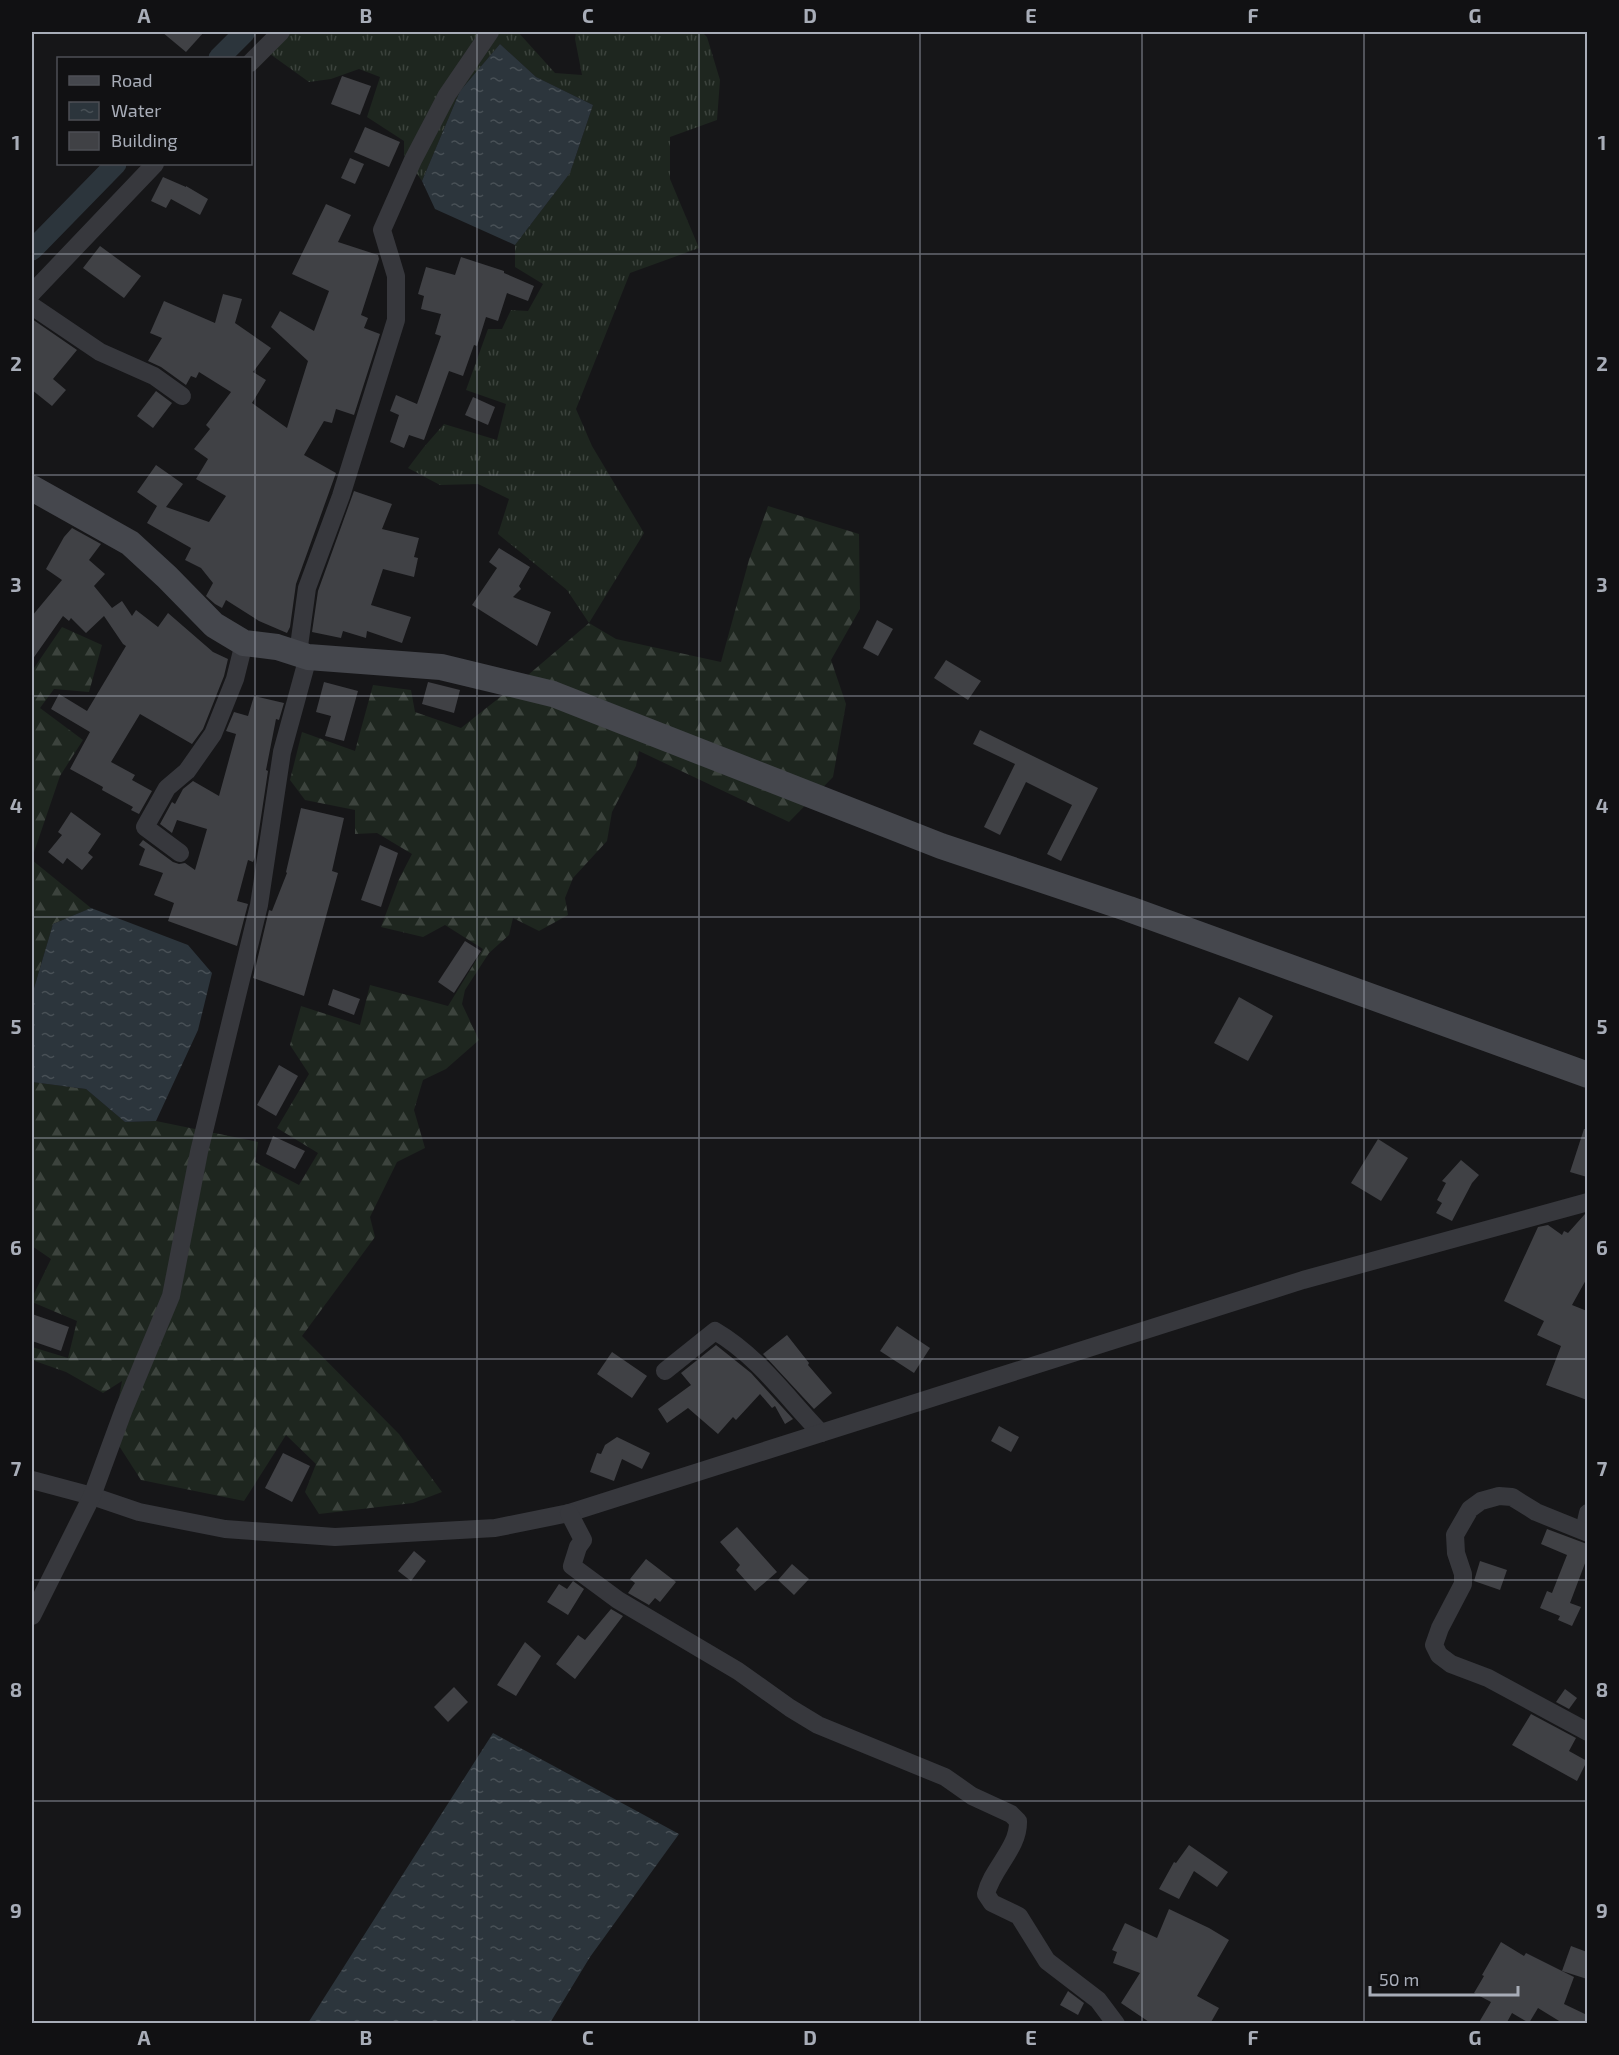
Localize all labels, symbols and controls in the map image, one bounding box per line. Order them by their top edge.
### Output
text: A [137,3,151,27]
text: B [360,3,372,27]
text: C [582,3,594,27]
text: D [803,3,817,27]
text: E [1025,3,1037,27]
text: F [1247,3,1259,27]
text: G [1469,3,1481,27]
legend [57,57,252,165]
text: Road [111,69,152,91]
text: Water [111,99,161,121]
text: Building [111,129,178,151]
text: 1 [12,130,20,154]
text: 1 [1598,130,1606,154]
text: 2 [10,351,22,375]
text: 2 [1596,351,1608,375]
text: 3 [10,572,22,596]
text: 3 [1596,572,1608,596]
text: 4 [10,793,23,817]
text: 4 [1596,793,1609,817]
text: 5 [10,1014,22,1038]
text: 5 [1596,1014,1608,1038]
text: 6 [10,1235,22,1259]
text: 6 [1596,1235,1608,1259]
text: 7 [11,1456,22,1480]
text: 7 [1597,1456,1608,1480]
text: 8 [10,1677,22,1701]
text: 8 [1596,1677,1608,1701]
text: 9 [10,1898,22,1922]
text: 9 [1596,1898,1608,1922]
scale bar [1370,1959,1518,1997]
text: 50 m [1379,1968,1419,1990]
text: A [137,2025,151,2049]
text: B [360,2025,372,2049]
text: C [582,2025,594,2049]
text: D [803,2025,817,2049]
text: E [1025,2025,1037,2049]
text: F [1247,2025,1259,2049]
text: G [1469,2025,1481,2049]

